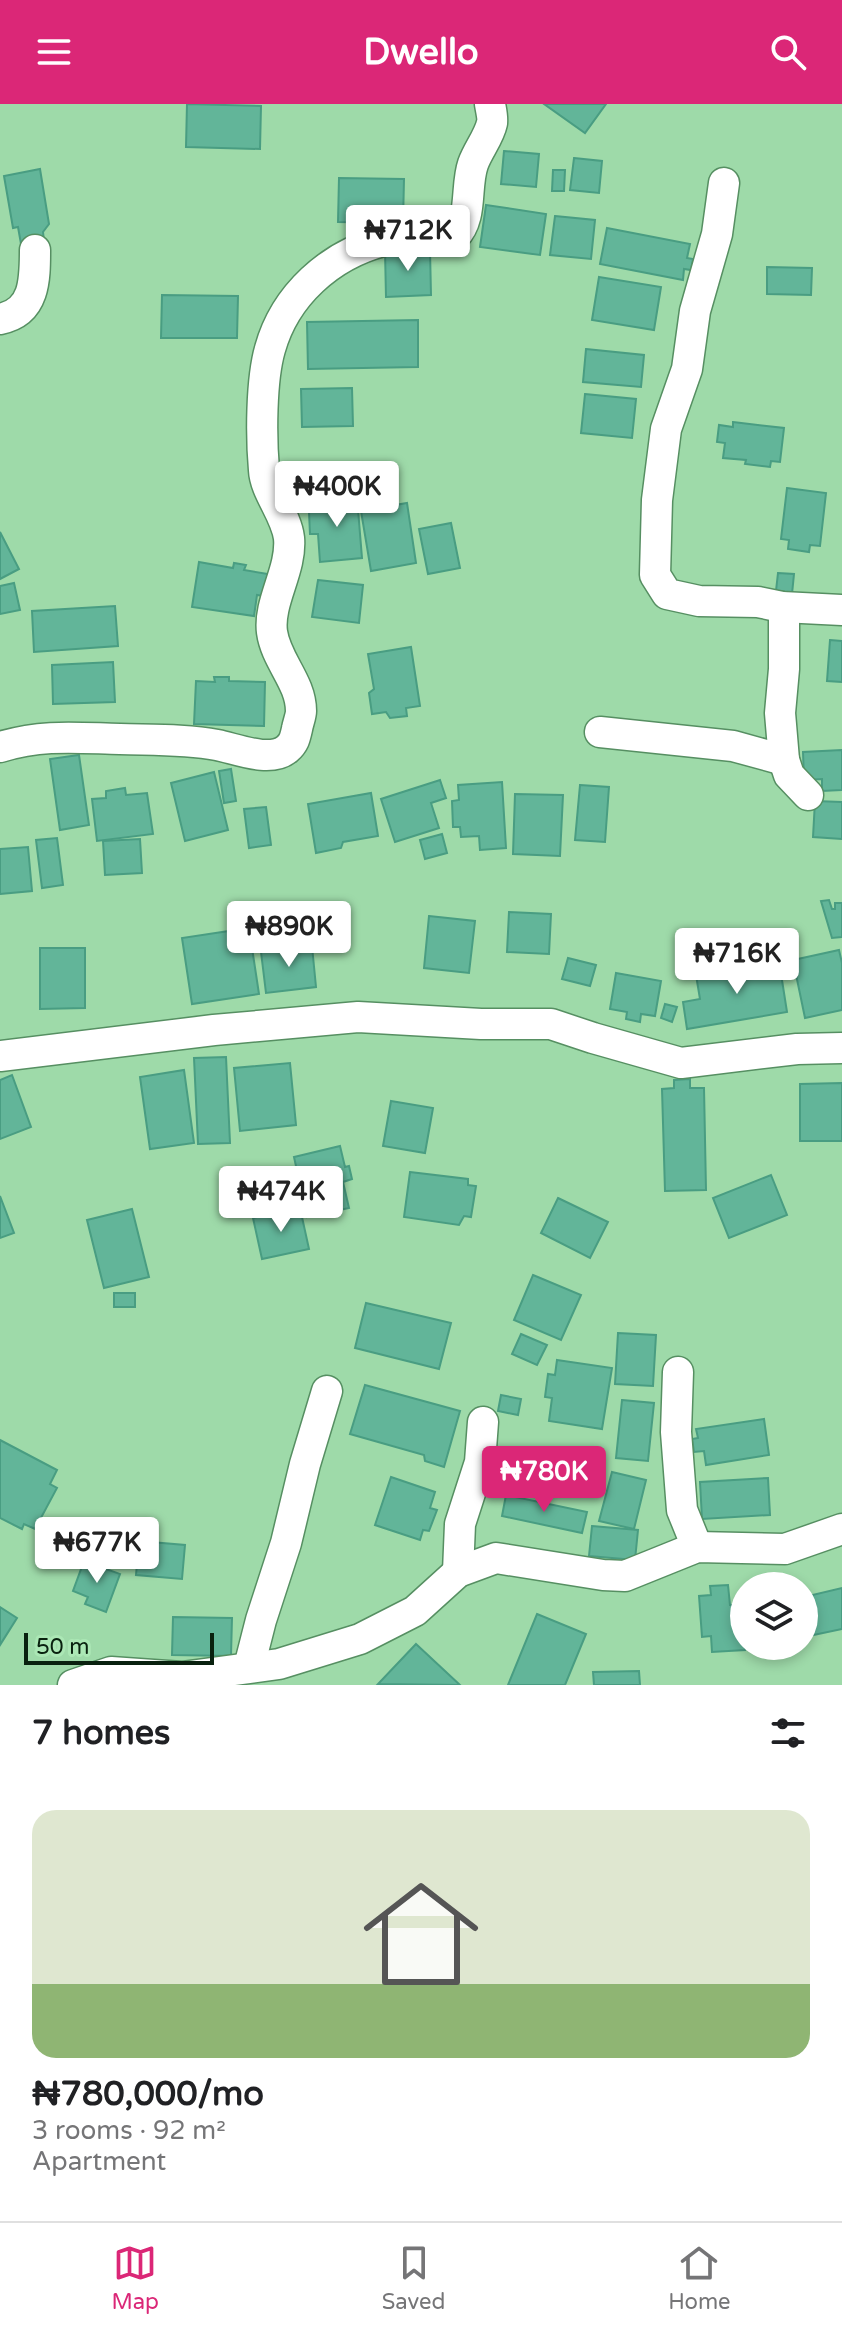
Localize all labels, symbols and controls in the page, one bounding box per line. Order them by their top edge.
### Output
icon: menu [32,30,76,74]
icon: search [766,30,810,74]
text: Dwello [363,31,479,74]
pin: ₦712K [352,205,464,273]
text: ₦712K [364,215,452,246]
pin: ₦400K [281,461,393,529]
text: ₦400K [293,471,381,502]
pin: ₦890K [233,901,345,969]
text: ₦890K [245,911,333,942]
pin: ₦716K [681,928,793,996]
text: ₦716K [693,938,781,969]
pin: ₦474K [225,1166,337,1234]
text: ₦474K [237,1176,325,1207]
pin: ₦780K [488,1446,600,1514]
text: ₦780K [500,1456,588,1487]
pin: ₦677K [41,1517,153,1585]
text: ₦677K [53,1527,141,1558]
map controls [730,1572,818,1660]
button: layers [730,1572,818,1660]
scale bar [24,1629,214,1665]
text: 50 m [36,1634,90,1660]
icon: filters [766,1711,810,1755]
text: 7 homes [32,1713,170,1754]
icon: home [349,1862,493,2006]
text: ₦780,000/mo [32,2074,264,2115]
text: 3 rooms · 92 m² [32,2115,226,2146]
text: Apartment [32,2146,166,2177]
tab: Map [111,2241,159,2315]
tab: Saved [382,2241,445,2315]
tab: Home [668,2241,731,2315]

